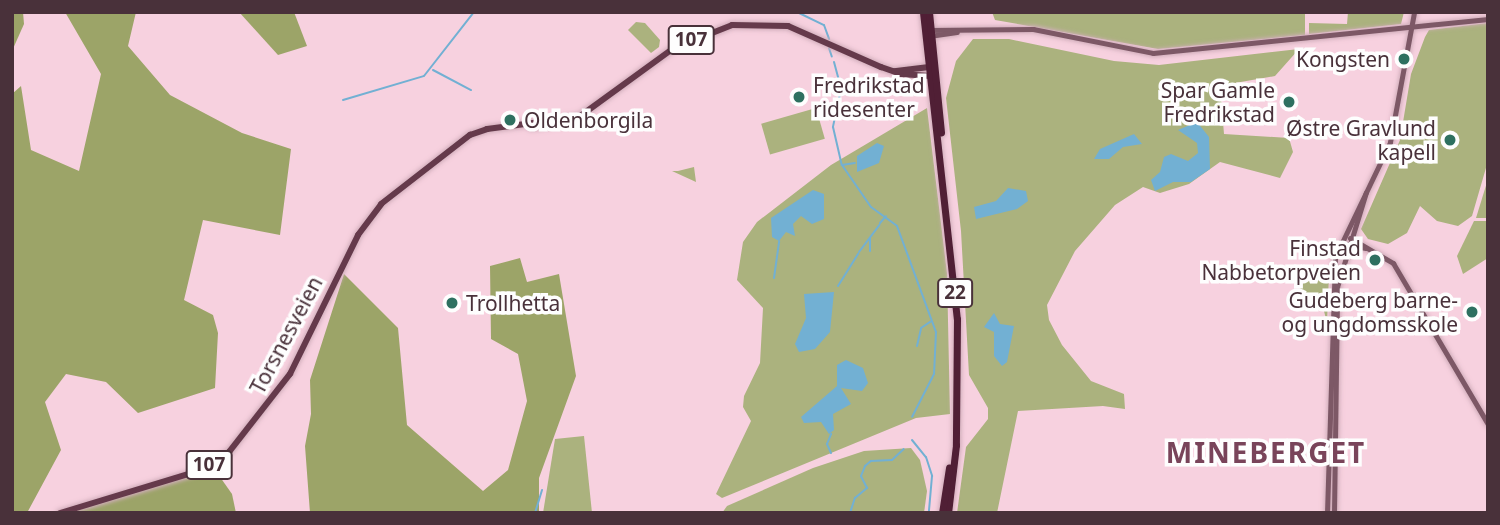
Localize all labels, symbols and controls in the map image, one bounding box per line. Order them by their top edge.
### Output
road number: 107 [666,24,716,56]
place label: Kongsten [1296,46,1390,72]
marker: Kongsten [1396,51,1412,67]
place label: Fredrikstad ridesenter [813,72,925,122]
place label: Spar Gamle Fredrikstad [1161,77,1275,127]
marker: Fredrikstad ridesenter [791,89,807,105]
marker: Spar Gamle Fredrikstad [1281,94,1297,110]
place label: Oldenborgila [524,107,653,133]
marker: Oldenborgila [502,112,518,128]
place label: Østre Gravlund kapell [1286,115,1436,165]
marker: Østre Gravlund kapell [1442,132,1458,148]
place label: Finstad Nabbetorpveien [1201,235,1361,285]
marker: Finstad Nabbetorpveien [1367,252,1383,268]
street label: Torsnesveien [245,272,327,398]
road number: 22 [936,278,974,308]
place label: Gudeberg barne- og ungdomsskole [1281,287,1458,337]
place label: Trollhetta [466,290,560,316]
marker: Trollhetta [444,295,460,311]
marker: Gudeberg barne- og ungdomsskole [1464,304,1480,320]
district label: MINEBERGET [1167,435,1365,469]
road number: 107 [184,450,234,480]

